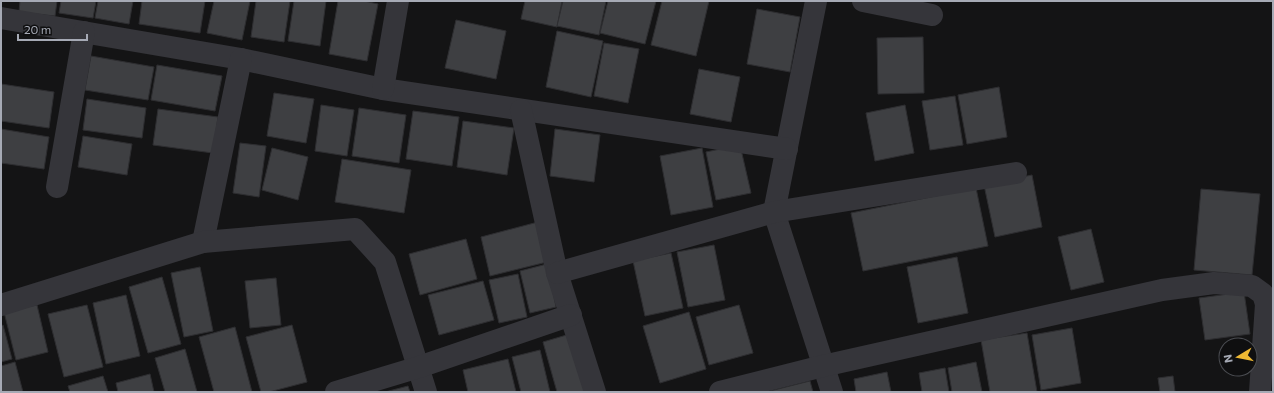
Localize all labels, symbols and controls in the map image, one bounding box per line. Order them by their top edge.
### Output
scale bar [18,16,87,42]
text: 20 m [24,22,51,36]
north arrow [1218,337,1258,377]
text: N [1221,354,1235,364]

